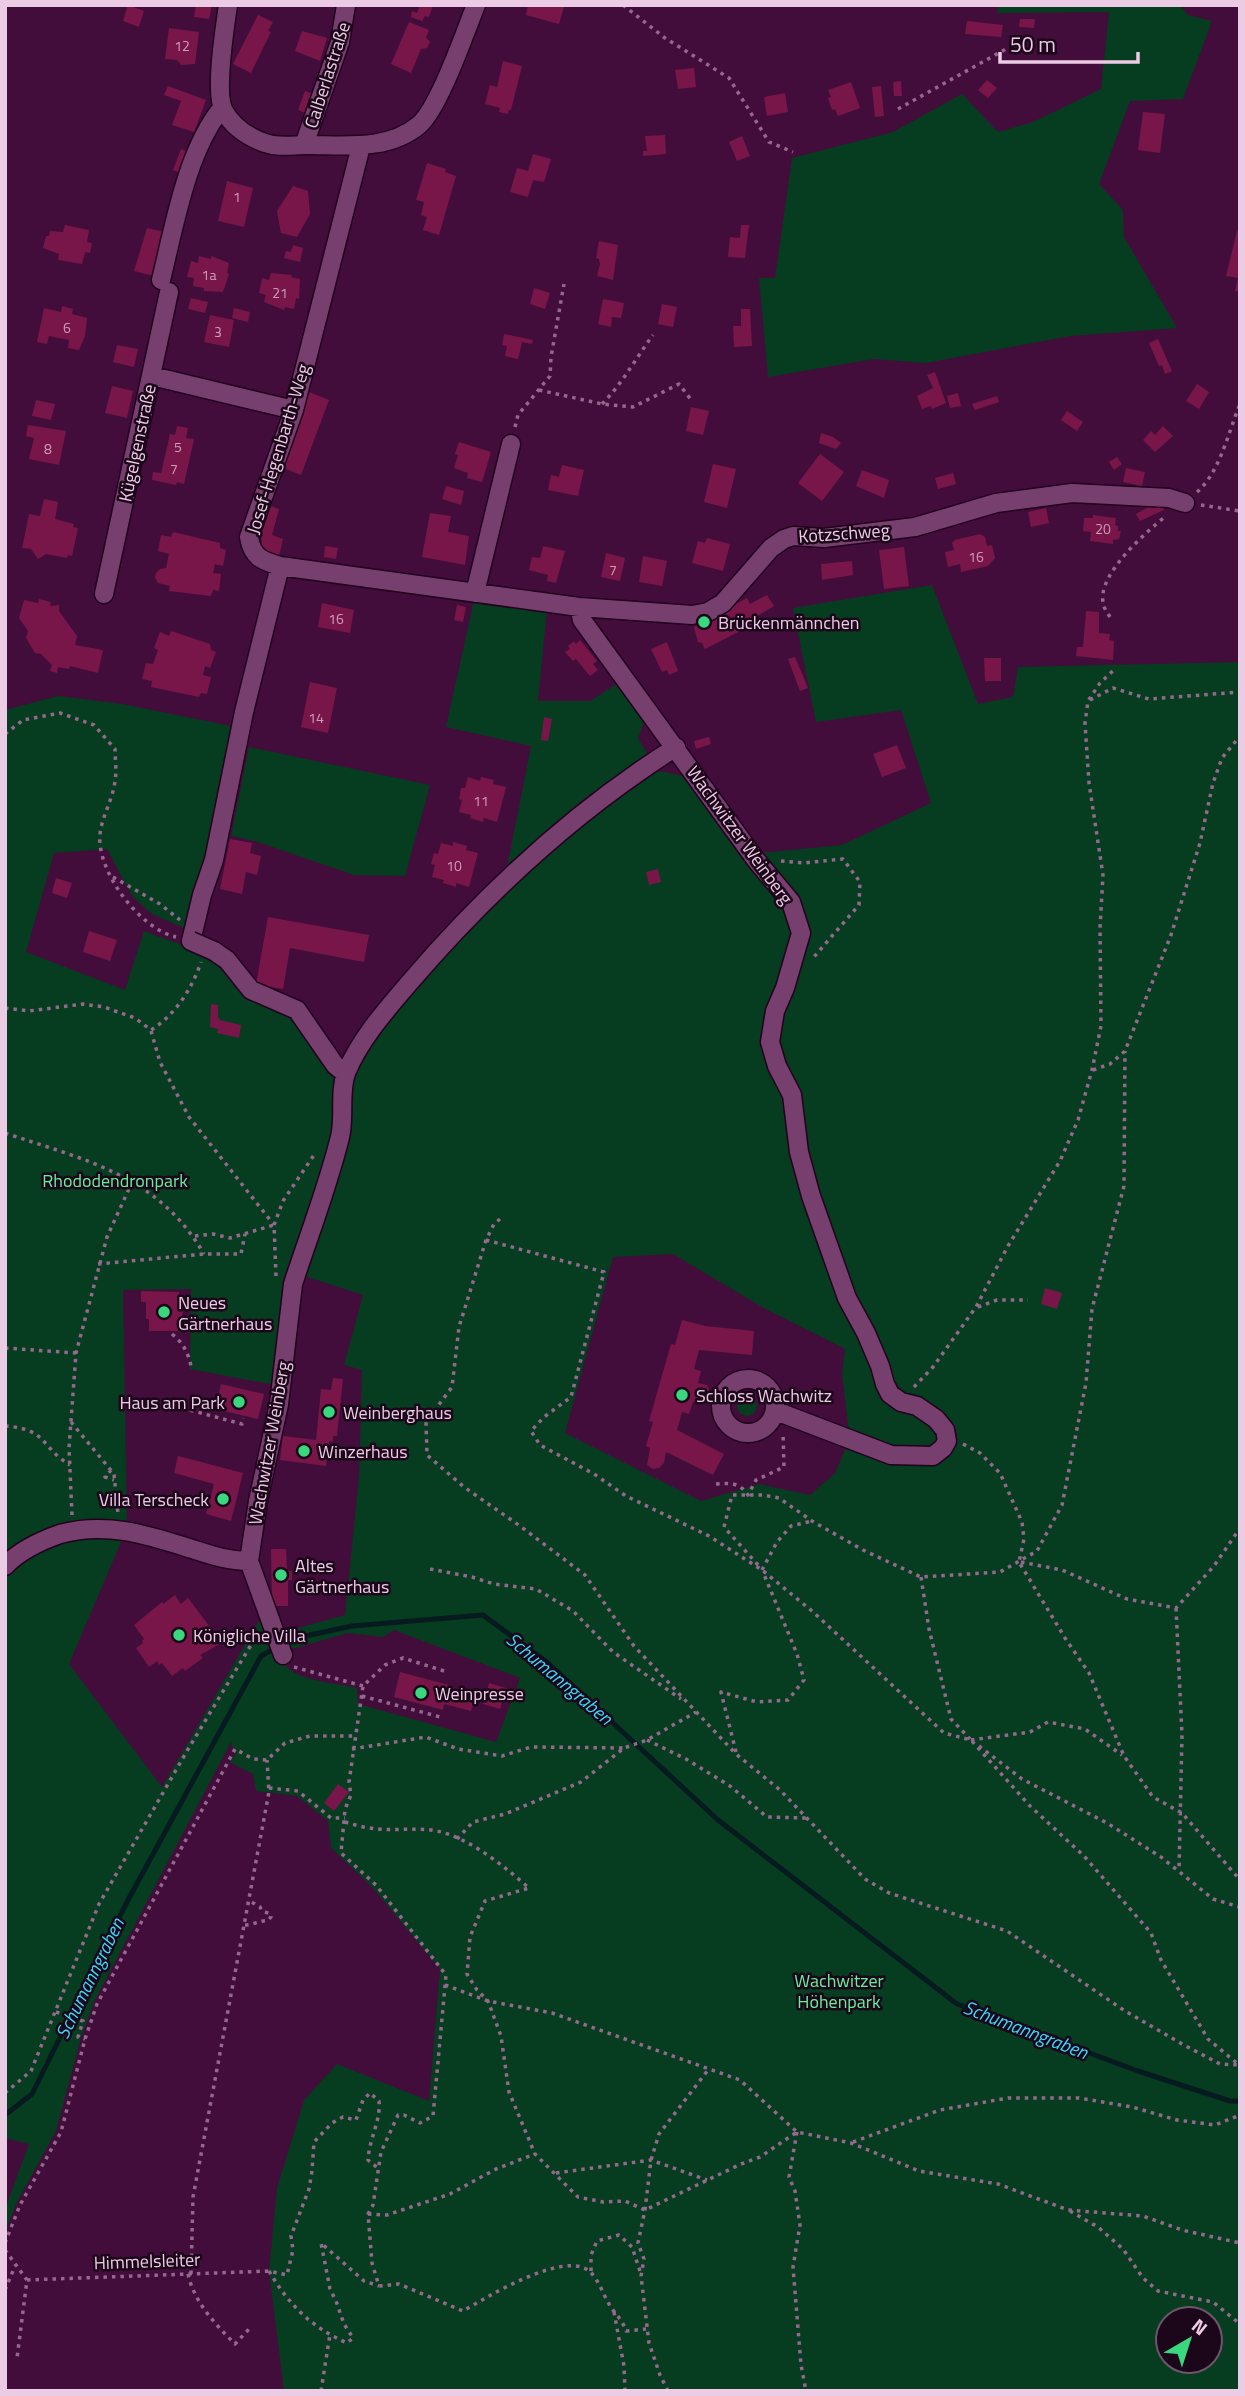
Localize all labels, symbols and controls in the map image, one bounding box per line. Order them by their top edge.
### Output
street label: Calberlastraße [297,18,357,132]
scale bar [1000,21,1138,65]
text: 50 m [1010,28,1056,60]
house number: 12 [174,35,190,56]
house number: 1 [233,186,241,207]
house number: 1a [202,264,216,285]
house number: 21 [272,282,288,303]
house number: 6 [63,317,71,338]
house number: 3 [214,321,222,342]
street label: Josef-Hegenbarth-Weg [239,361,317,537]
street label: Kügelgenstraße [111,382,163,504]
house number: 5 [174,436,182,457]
house number: 8 [44,438,52,459]
house number: 7 [170,458,178,479]
street label: Kotzschweg [797,516,891,550]
house number: 20 [1095,518,1111,539]
house number: 16 [968,546,984,567]
house number: 7 [609,559,617,580]
house number: 16 [328,608,344,629]
place label: Brückenmännchen [718,609,860,636]
marker: Brückenmännchen [696,614,712,630]
house number: 14 [308,707,324,728]
street label: Wachwitzer Weinberg [680,760,800,910]
house number: 11 [473,790,489,811]
house number: 10 [446,855,462,876]
park label: Rhododendronpark [42,1167,188,1194]
place label: Neues Gärtnerhaus [178,1289,272,1337]
marker: Neues Gärtnerhaus [156,1304,172,1320]
street label: Wachwitzer Weinberg [241,1359,297,1527]
place label: Schloss Wachwitz [696,1382,832,1409]
marker: Schloss Wachwitz [674,1387,690,1403]
place label: Haus am Park [119,1389,225,1416]
marker: Haus am Park [231,1394,247,1410]
place label: Weinberghaus [343,1399,452,1426]
marker: Weinberghaus [321,1404,337,1420]
place label: Winzerhaus [318,1438,408,1465]
marker: Winzerhaus [296,1443,312,1459]
place label: Villa Terscheck [99,1486,209,1513]
marker: Villa Terscheck [215,1491,231,1507]
place label: Altes Gärtnerhaus [295,1552,389,1600]
marker: Altes Gärtnerhaus [273,1567,289,1583]
place label: Königliche Villa [193,1622,306,1649]
water label: Schumanngraben [500,1625,620,1732]
marker: Königliche Villa [171,1627,187,1643]
place label: Weinpresse [435,1680,524,1707]
marker: Weinpresse [413,1685,429,1701]
water label: Schumanngraben [47,1912,131,2043]
park label: Wachwitzer Höhenpark [794,1967,884,2015]
water label: Schumanngraben [960,1992,1093,2066]
street label: Himmelsleiter [93,2246,201,2276]
north arrow [1154,2305,1224,2375]
text: N [1186,2311,1214,2342]

